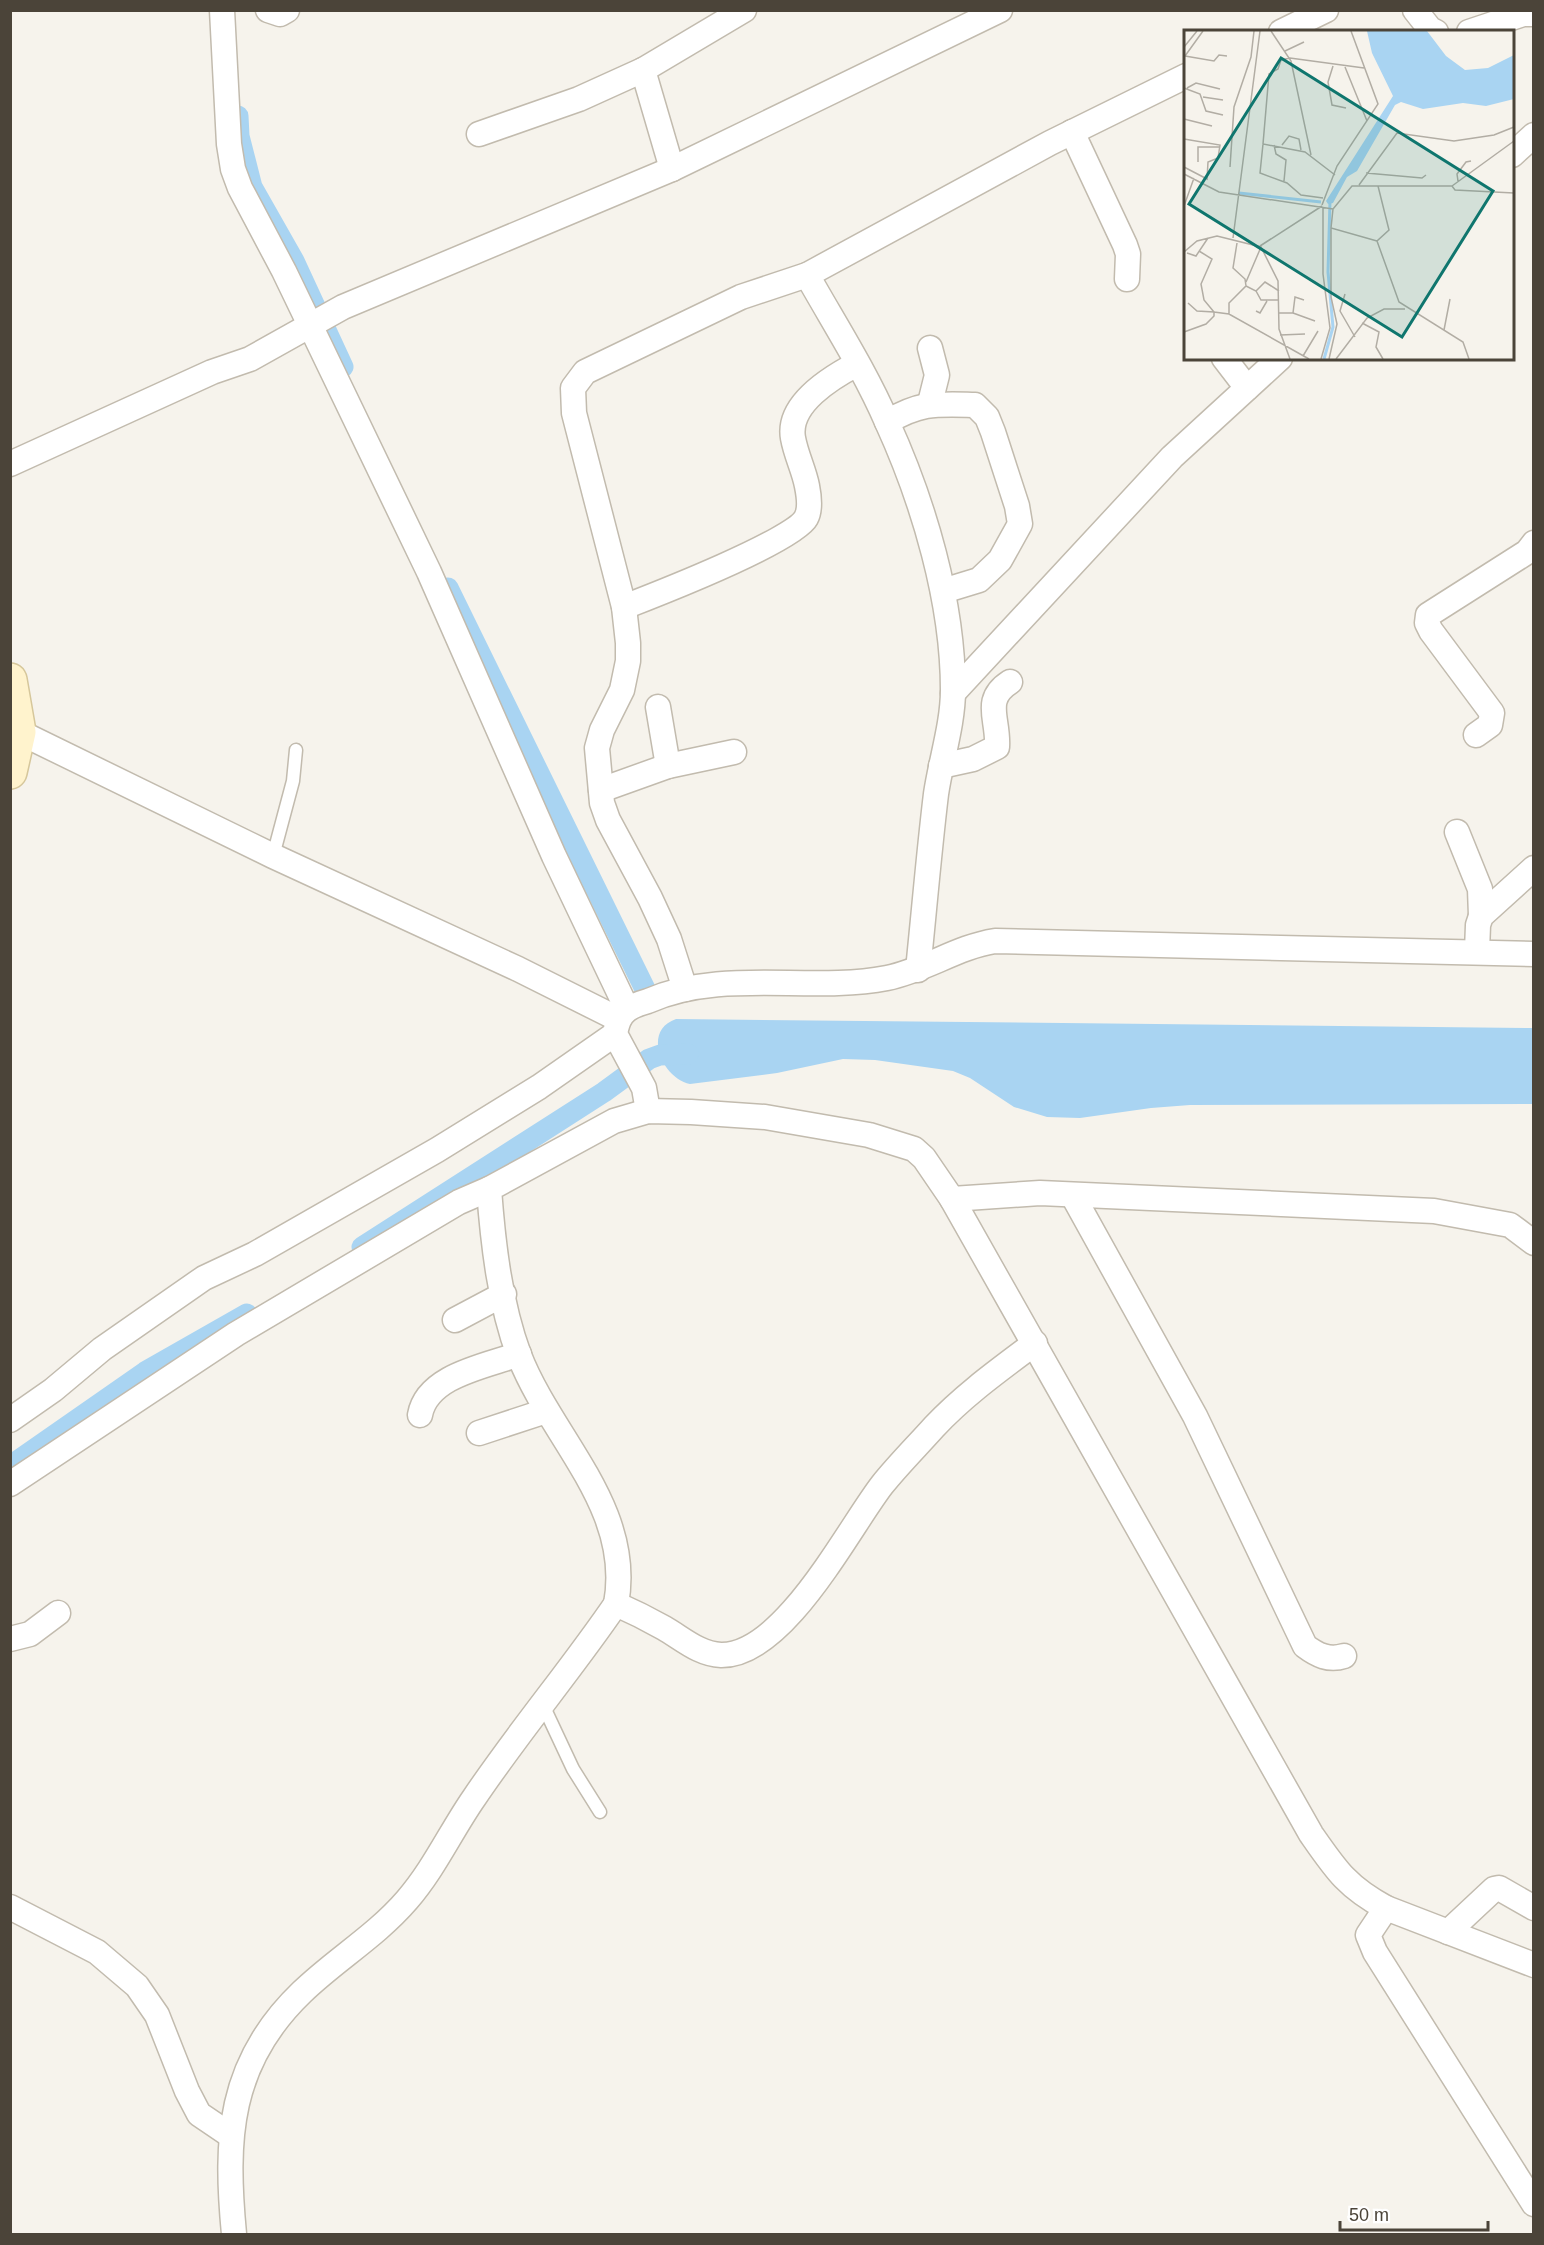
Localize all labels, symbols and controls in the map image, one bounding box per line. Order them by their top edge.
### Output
inset map [1184,30,1514,360]
scale bar [1340,2194,1488,2232]
text: 50 m [1349,2205,1389,2225]

